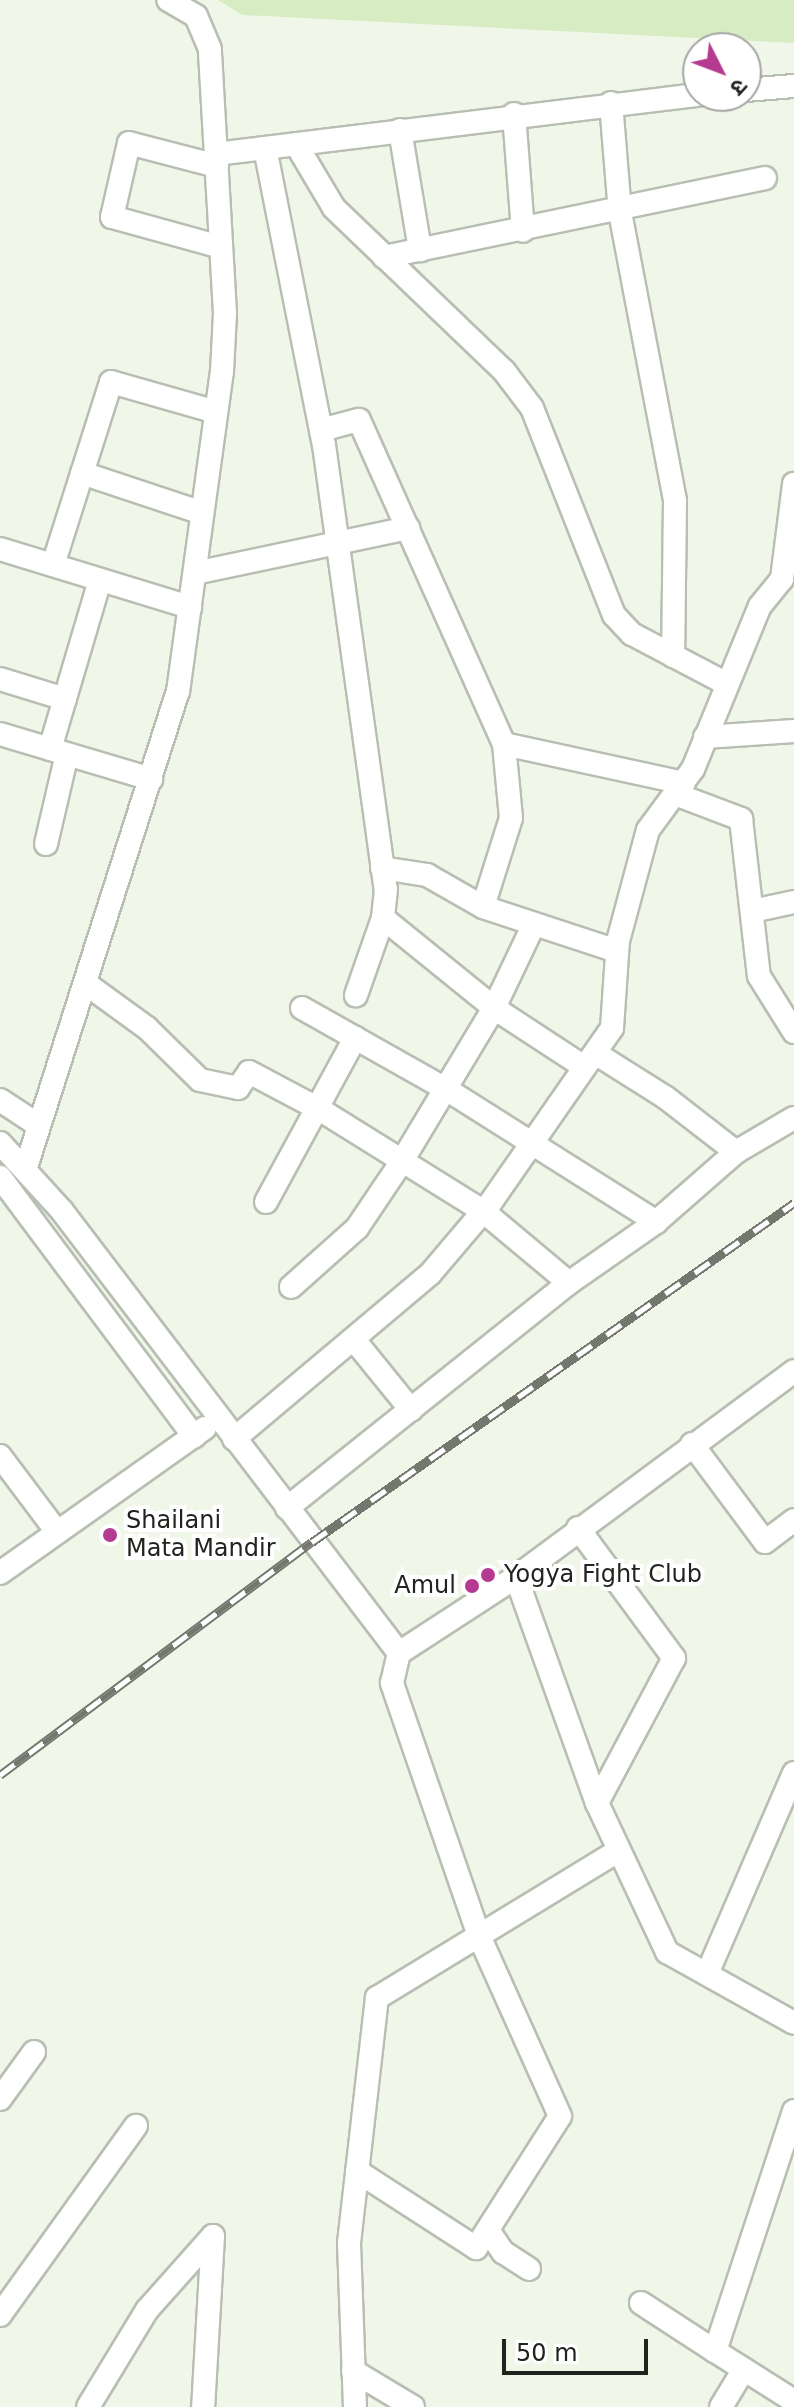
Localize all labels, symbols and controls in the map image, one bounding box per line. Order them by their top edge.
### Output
north arrow [682,32,762,112]
text: उ [725,74,752,100]
place label: Shailani Mata Mandir [126,1507,276,1563]
marker: Shailani Mata Mandir [101,1526,119,1544]
place label: Yogya Fight Club [504,1561,702,1589]
marker: Yogya Fight Club [479,1566,497,1584]
place label: Amul [394,1572,456,1600]
marker: Amul [463,1577,481,1595]
scale bar [506,2323,652,2373]
text: 50 m [516,2339,578,2367]

